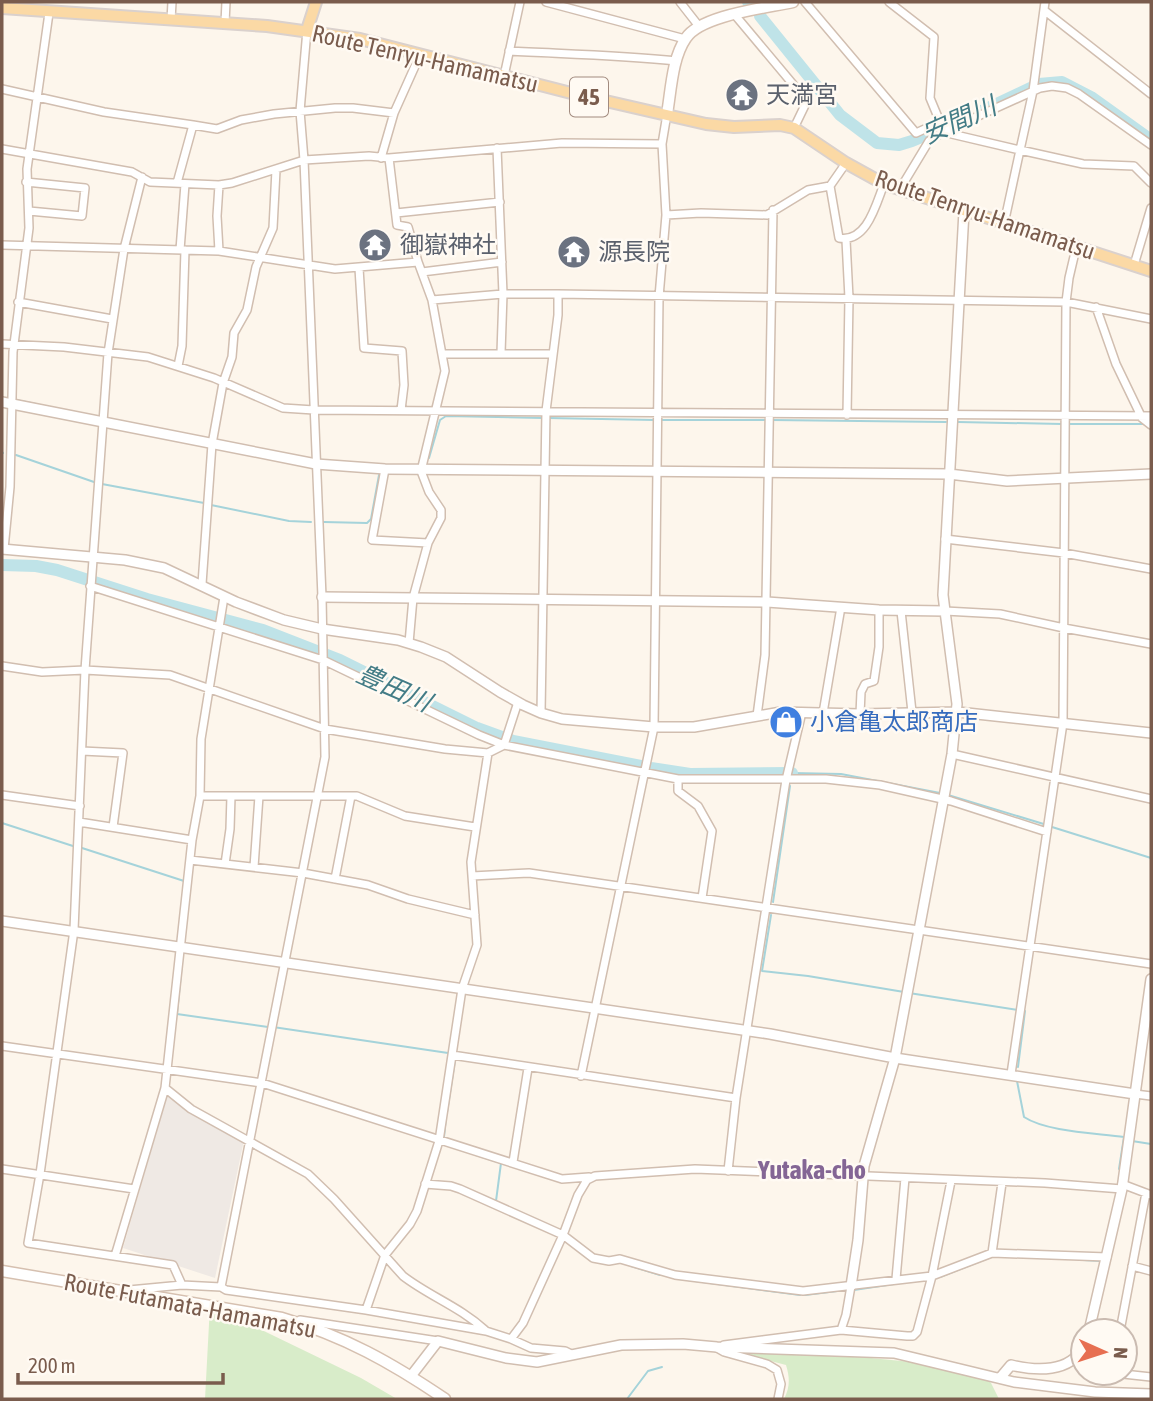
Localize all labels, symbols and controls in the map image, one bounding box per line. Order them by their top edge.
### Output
street label: Route Tenryu-Hamamatsu [310,19,541,98]
temple icon: 天満宮 [723,76,761,114]
road number: 45 [570,78,608,116]
place label: 天満宮 [766,81,838,108]
water label: 安間川 [917,89,1003,150]
street label: Route Tenryu-Hamamatsu [872,164,1099,265]
temple icon: 御嶽神社 [356,226,394,264]
place label: 御嶽神社 [400,231,496,258]
temple icon: 源長院 [555,233,593,271]
place label: 源長院 [598,238,670,265]
water label: 豊田川 [352,658,438,719]
shop icon: 小倉亀太郎商店 [767,703,805,741]
place label: 小倉亀太郎商店 [810,708,978,735]
district label: Yutaka-cho [757,1155,866,1185]
street label: Route Futamata-Hamamatsu [62,1268,318,1343]
north arrow [1069,1317,1139,1387]
scale bar [18,1342,222,1386]
text: N [1110,1347,1132,1359]
text: 200 m [28,1353,76,1377]

